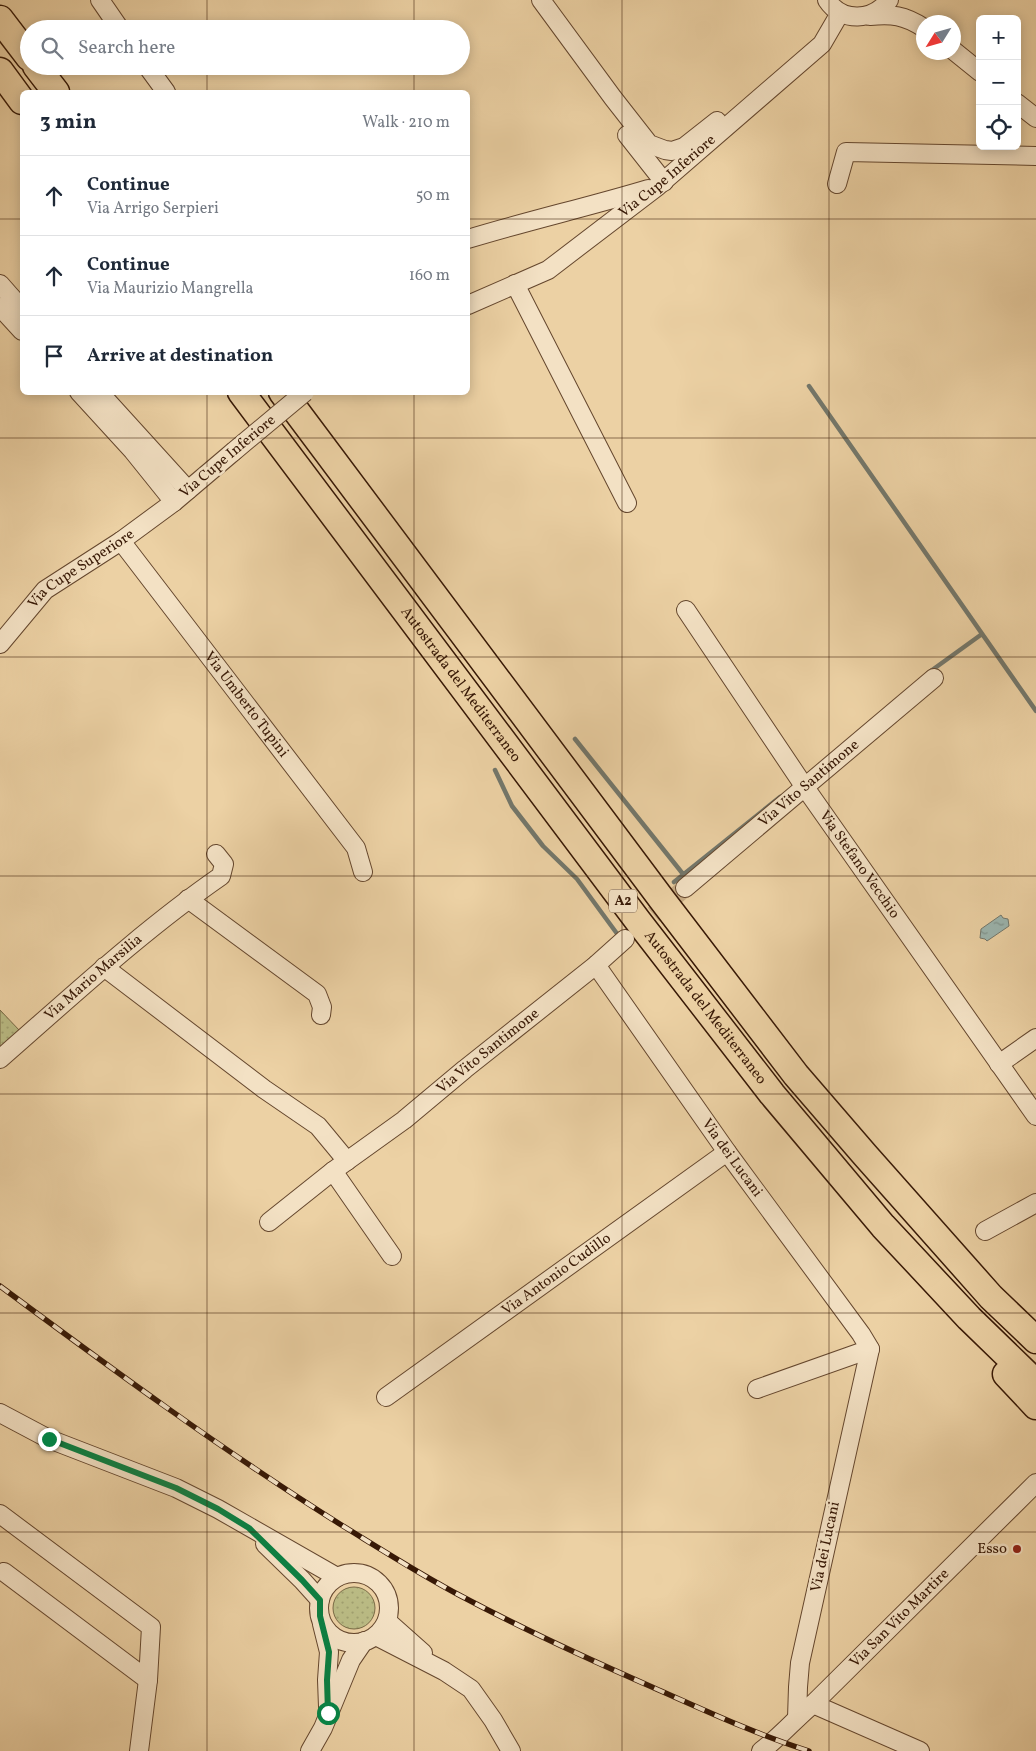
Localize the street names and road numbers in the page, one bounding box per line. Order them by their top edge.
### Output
street label: Via Cupe Inferiore [614,130,720,223]
street label: Via Cupe Inferiore [175,410,281,504]
street label: Via Cupe Superiore [23,524,139,613]
street label: Autostrada del Mediterraneo [395,603,526,767]
street label: Via Umberto Tupini [199,647,294,762]
street label: Via Vito Santimone [754,735,864,832]
street label: Via Stefano Vecchio [814,806,905,923]
road number: A2 [609,889,637,912]
street label: Autostrada del Mediterraneo [639,926,771,1089]
street label: Via Mario Marsilia [40,929,147,1026]
street label: Via Vito Santimone [432,1003,544,1099]
street label: Via dei Lucani [696,1114,767,1202]
street label: Via Antonio Cudillo [498,1228,615,1321]
street label: Via dei Lucani [806,1500,846,1594]
street label: Via San Vito Martire [845,1564,954,1672]

